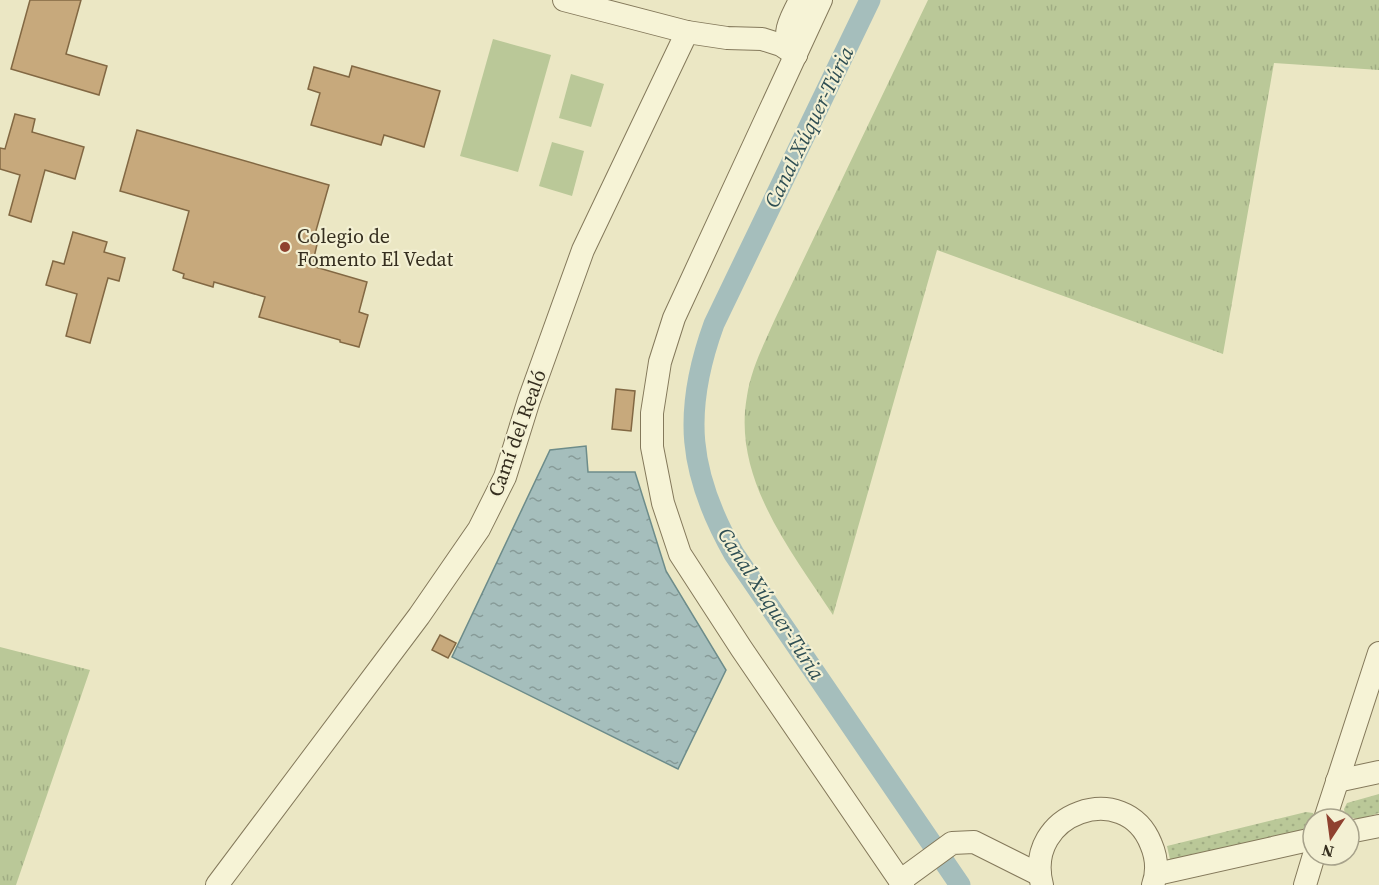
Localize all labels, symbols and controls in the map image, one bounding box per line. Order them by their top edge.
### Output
water label: Canal Xúquer-Túria [757,41,860,212]
place label: Colegio de Fomento El Vedat [297,222,454,273]
marker: Colegio de Fomento El Vedat [278,240,292,254]
street label: Camí del Realó [481,366,553,500]
water label: Canal Xúquer-Túria [711,522,832,686]
north arrow [1301,807,1361,867]
text: N [1319,840,1336,864]

